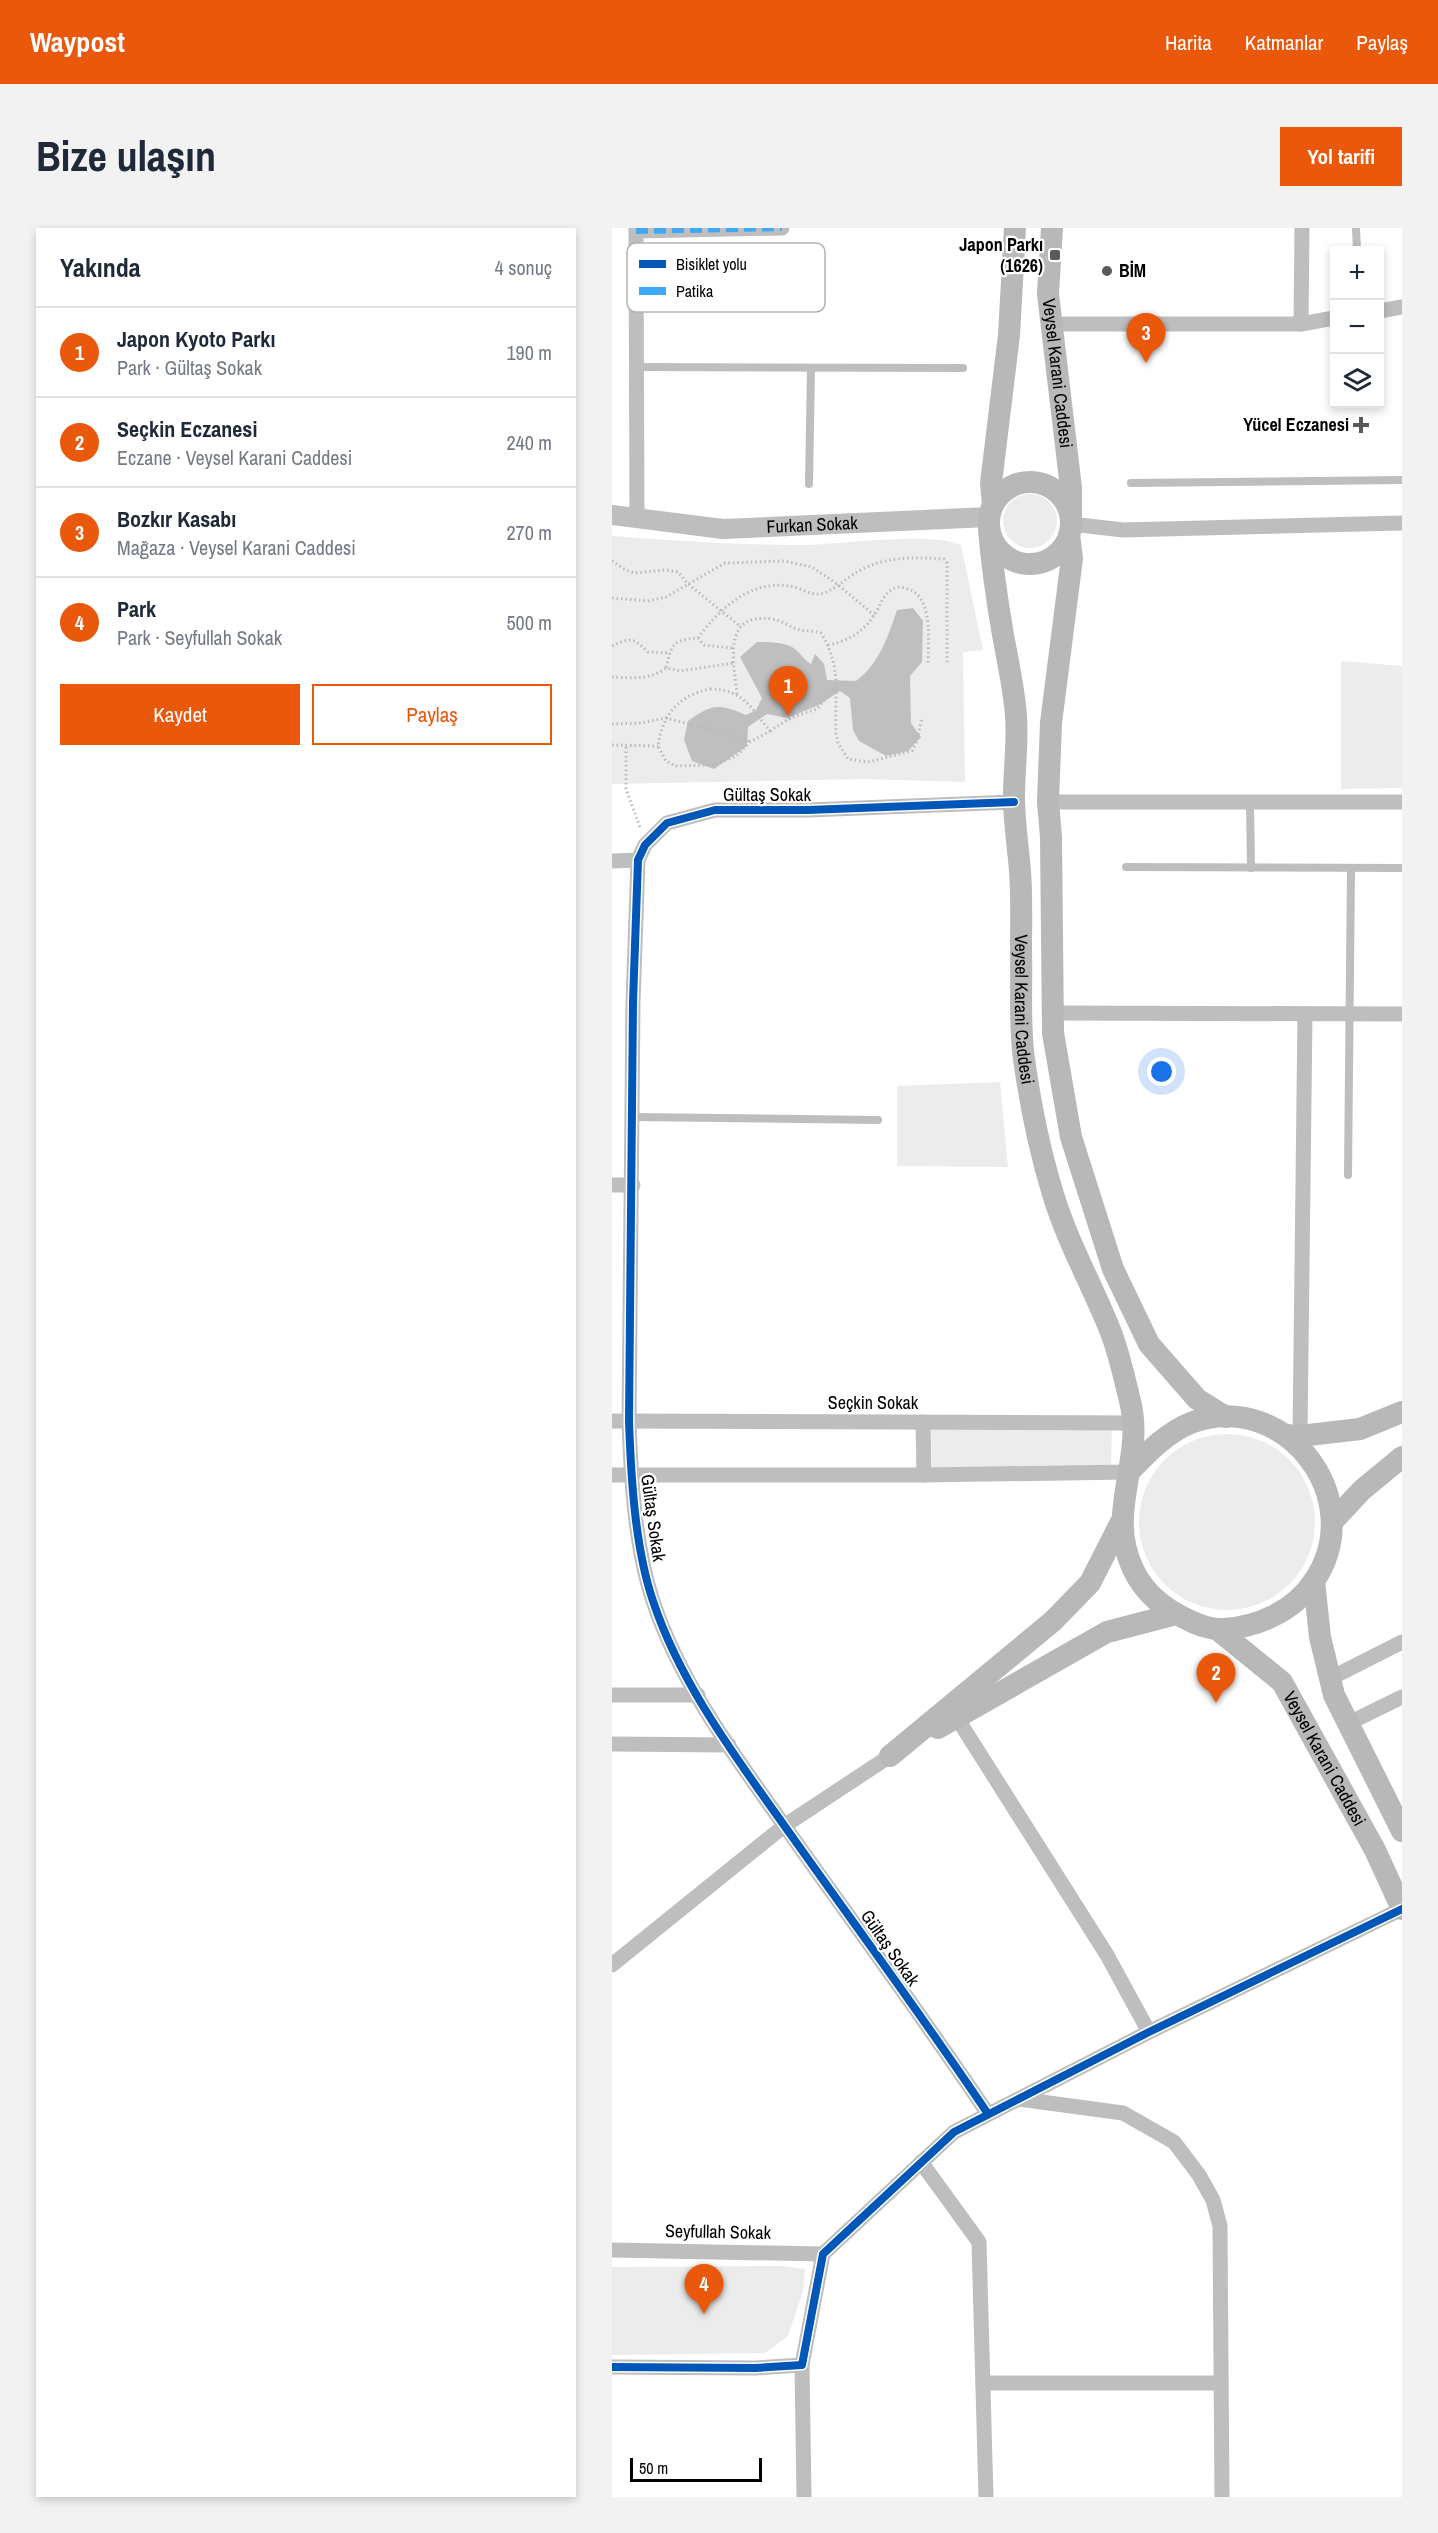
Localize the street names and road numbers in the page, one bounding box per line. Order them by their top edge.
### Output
street label: Veysel Karani Caddesi [1037,297,1079,449]
street label: Furkan Sokak [766,510,859,539]
street label: Gültaş Sokak [723,782,812,807]
street label: Veysel Karani Caddesi [1009,934,1041,1086]
street label: Seçkin Sokak [828,1390,919,1415]
street label: Gültaş Sokak [635,1473,672,1564]
street label: Veysel Karani Caddesi [1277,1687,1372,1830]
street label: Gültaş Sokak [855,1905,926,1991]
street label: Seyfullah Sokak [665,2218,772,2245]

